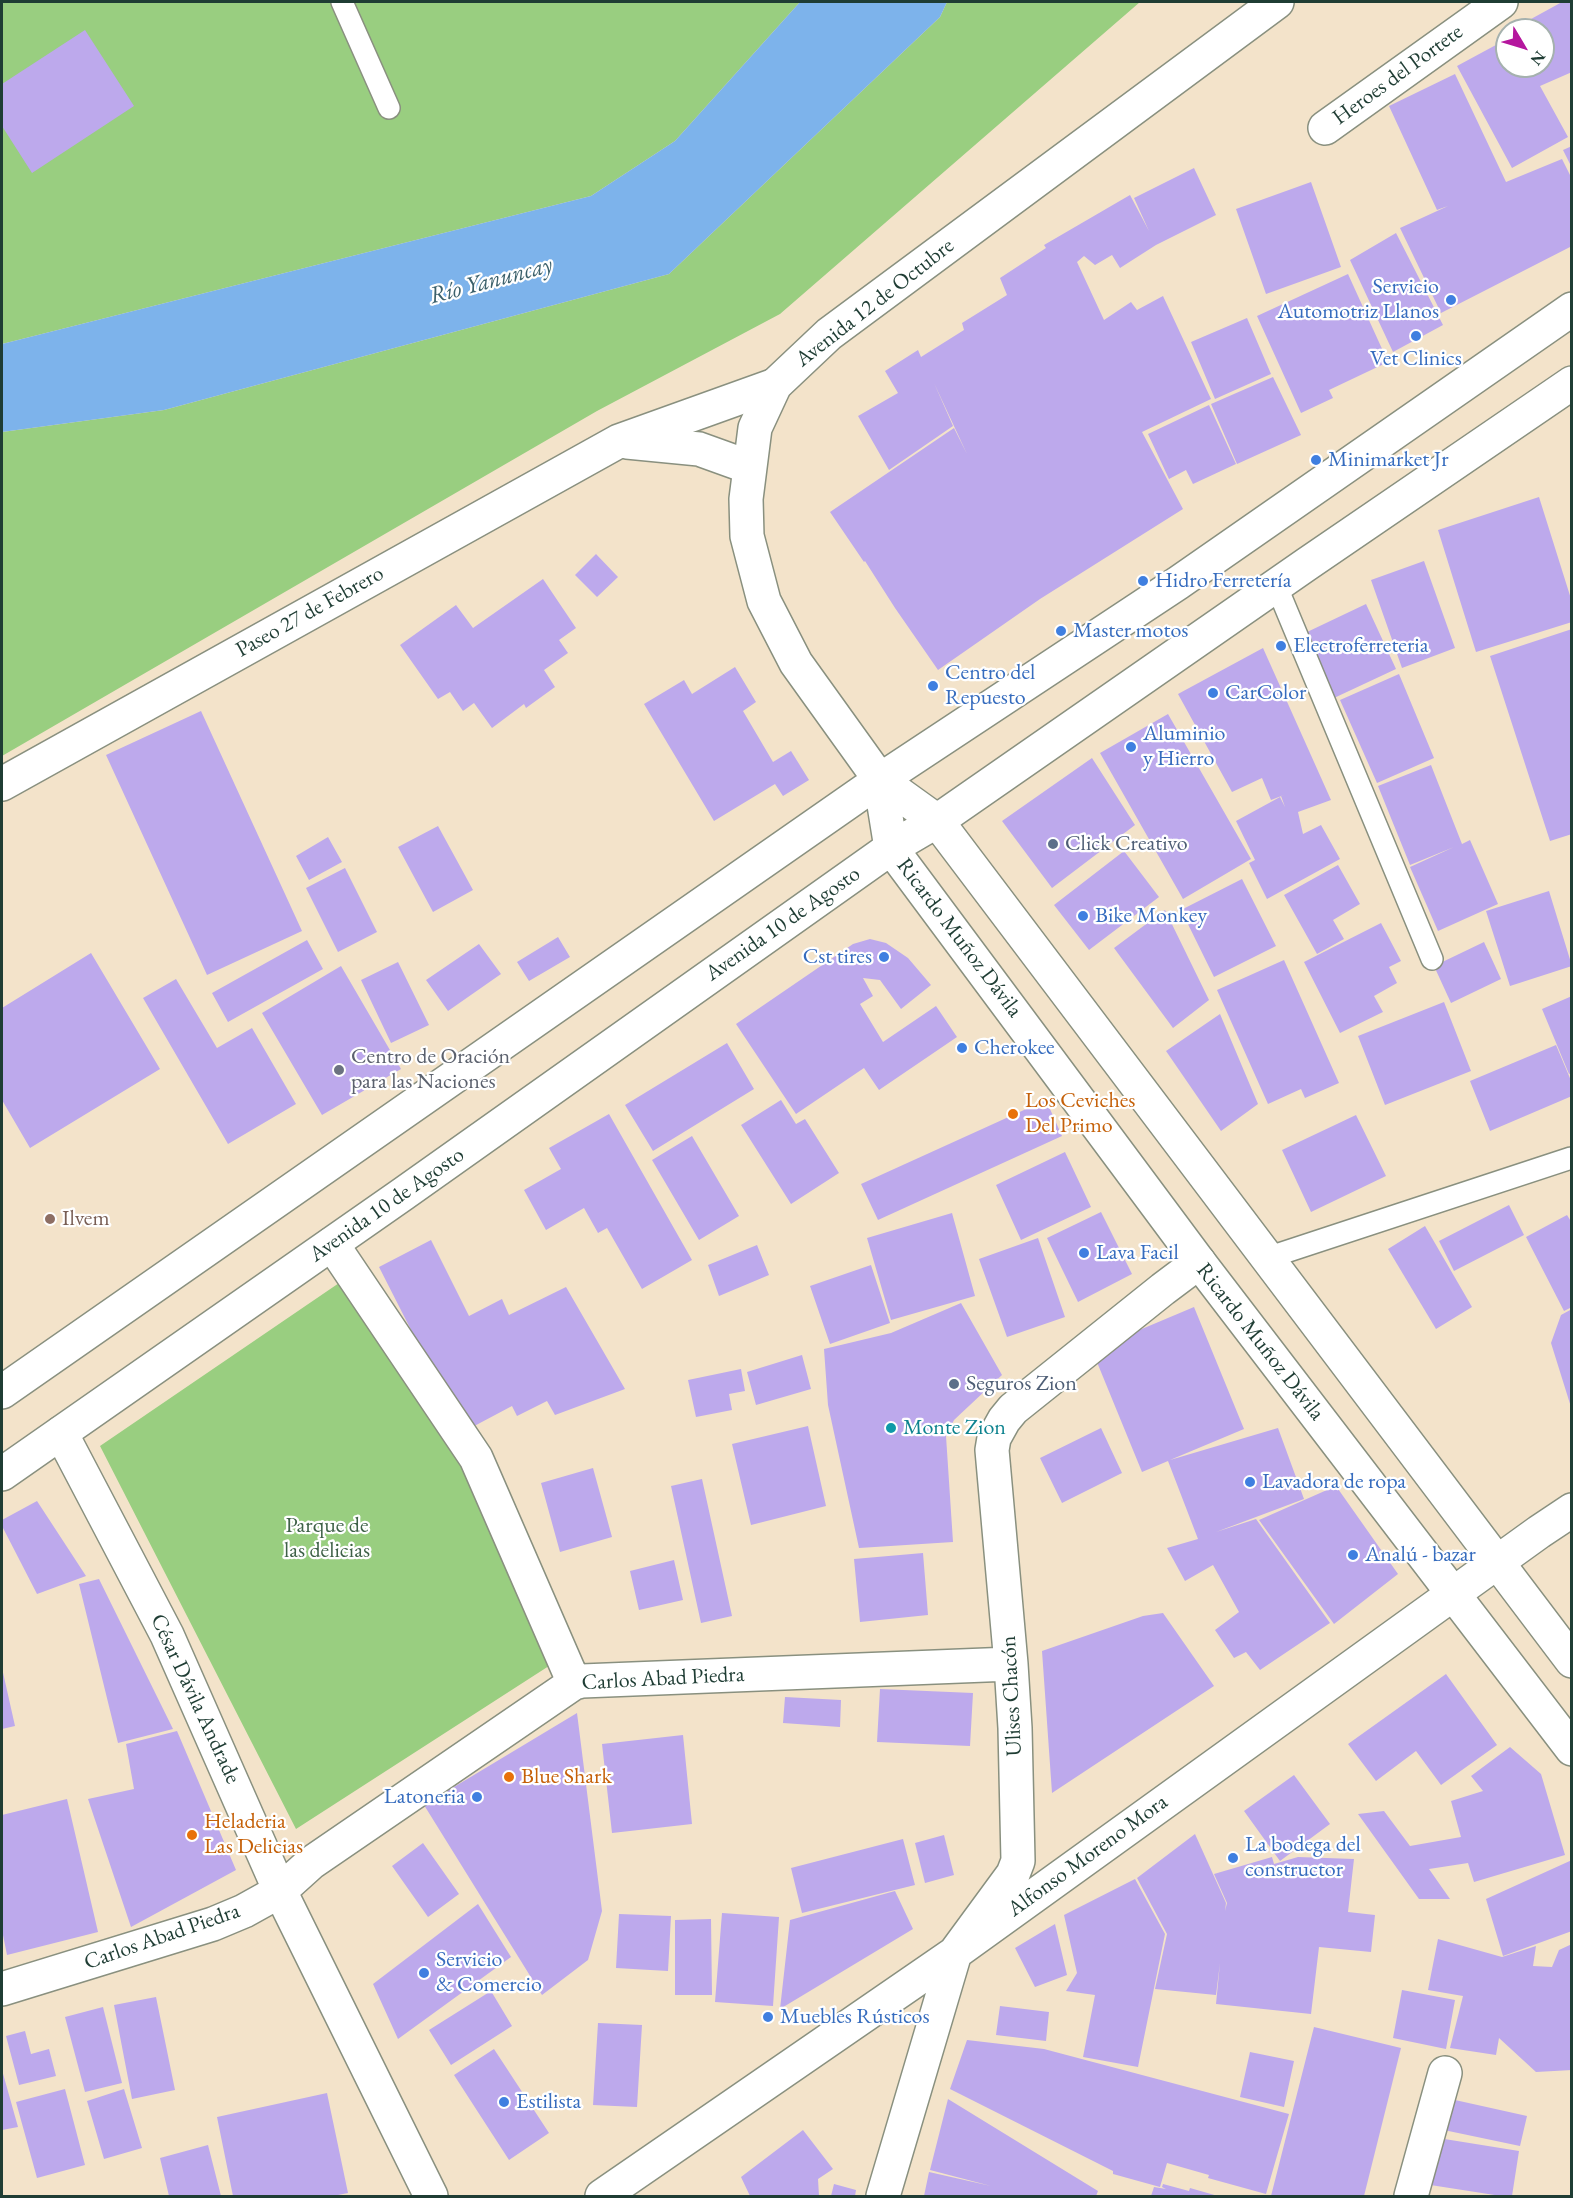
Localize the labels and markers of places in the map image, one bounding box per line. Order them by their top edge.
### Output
place label: Servicio Automotriz Llanos [1278,274,1439,326]
marker: Servicio Automotriz Llanos [1444,293,1458,307]
marker: Vet Clinics [1409,329,1423,343]
place label: Vet Clinics [1370,346,1462,372]
place label: Minimarket Jr [1328,447,1448,473]
marker: Minimarket Jr [1309,453,1323,467]
place label: Hidro Ferretería [1155,568,1291,594]
marker: Hidro Ferretería [1136,574,1150,588]
place label: Master motos [1073,618,1188,644]
marker: Master motos [1054,624,1068,638]
place label: Electroferreteria [1293,633,1428,659]
marker: Electroferreteria [1274,639,1288,653]
place label: Centro del Repuesto [945,660,1035,712]
marker: Centro del Repuesto [926,679,940,693]
place label: CarColor [1225,680,1306,706]
marker: CarColor [1206,686,1220,700]
place label: Aluminio y Hierro [1143,721,1225,772]
marker: Aluminio y Hierro [1124,740,1138,754]
place label: Click Creativo [1065,831,1188,857]
marker: Click Creativo [1046,837,1060,851]
place label: Bike Monkey [1095,903,1207,929]
marker: Bike Monkey [1076,909,1090,923]
place label: Cst tires [803,944,872,970]
marker: Cst tires [877,950,891,964]
place label: Cherokee [974,1035,1055,1061]
marker: Cherokee [955,1041,969,1055]
place label: Centro de Oración para las Naciones [351,1044,510,1096]
marker: Centro de Oración para las Naciones [332,1063,346,1077]
place label: Los Ceviches Del Primo [1025,1088,1135,1140]
marker: Los Ceviches Del Primo [1006,1107,1020,1121]
place label: Ilvem [62,1206,110,1232]
marker: Ilvem [43,1212,57,1226]
place label: Lava Facil [1096,1240,1179,1266]
marker: Lava Facil [1077,1246,1091,1260]
place label: Seguros Zion [966,1371,1077,1397]
marker: Seguros Zion [947,1377,961,1391]
place label: Monte Zion [903,1415,1006,1441]
marker: Monte Zion [884,1421,898,1435]
place label: Lavadora de ropa [1262,1469,1406,1495]
marker: Lavadora de ropa [1243,1475,1257,1489]
place label: Analú - bazar [1365,1542,1476,1568]
marker: Analú - bazar [1346,1548,1360,1562]
place label: Blue Shark [521,1764,612,1790]
marker: Blue Shark [502,1770,516,1784]
place label: Latoneria [384,1784,465,1810]
marker: Latoneria [470,1790,484,1804]
place label: Heladeria Las Delicias [204,1809,303,1861]
marker: Heladeria Las Delicias [185,1828,199,1842]
place label: La bodega del constructor [1245,1832,1361,1884]
marker: La bodega del constructor [1226,1851,1240,1865]
place label: Servicio & Comercio [436,1947,542,1999]
marker: Servicio & Comercio [417,1966,431,1980]
place label: Muebles Rústicos [780,2004,930,2030]
marker: Muebles Rústicos [761,2010,775,2024]
place label: Estilista [516,2089,581,2115]
marker: Estilista [497,2095,511,2109]

